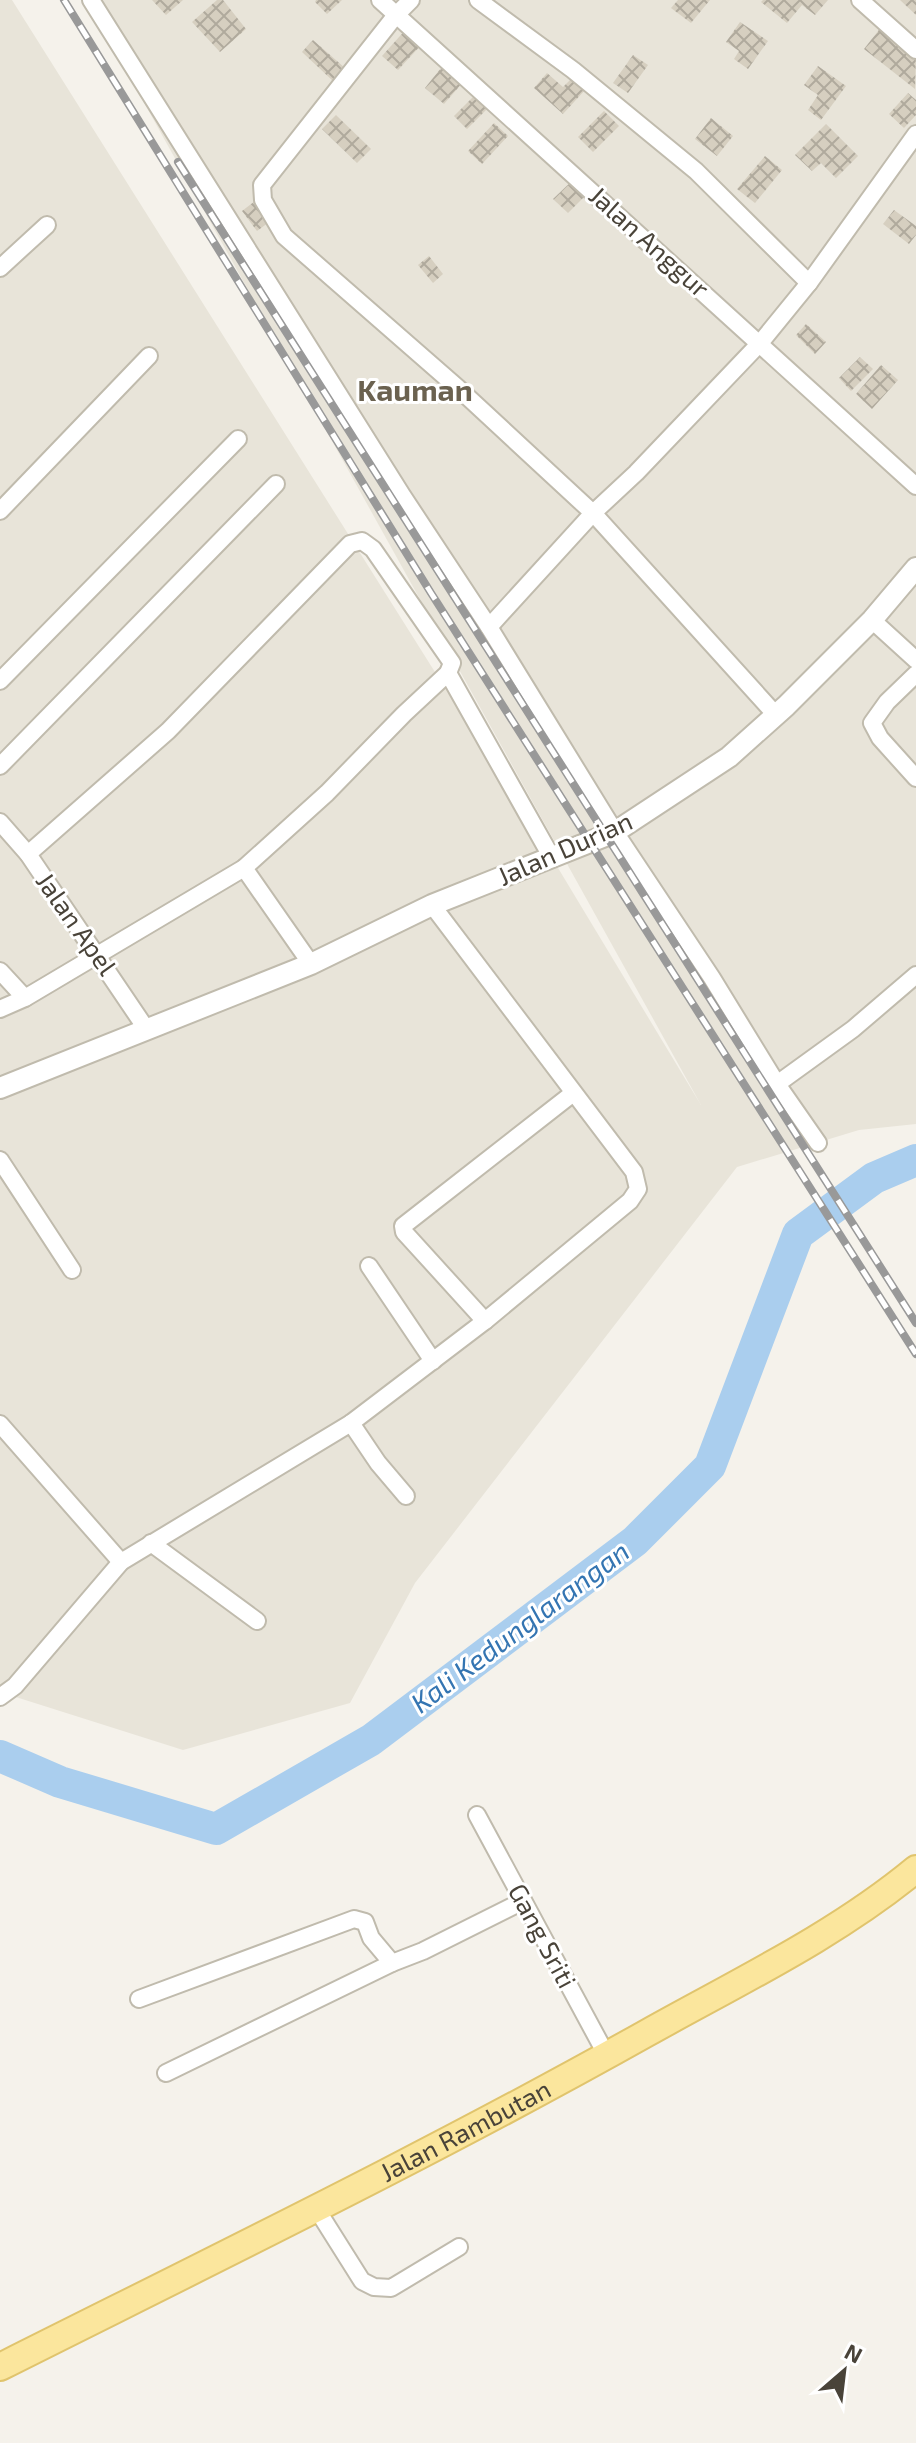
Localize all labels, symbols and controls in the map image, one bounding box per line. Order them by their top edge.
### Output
street label: Jalan Anggur [584,179,716,303]
district label: Kauman [357,371,473,407]
street label: Jalan Durian [492,804,637,891]
street label: Jalan Apel [31,866,124,981]
water label: Kali Kedunglarangan [404,1533,635,1719]
street label: Gang Sriti [503,1878,584,1993]
street label: Jalan Rambutan [374,2072,555,2187]
north arrow [804,2331,884,2411]
text: N [841,2337,867,2368]

